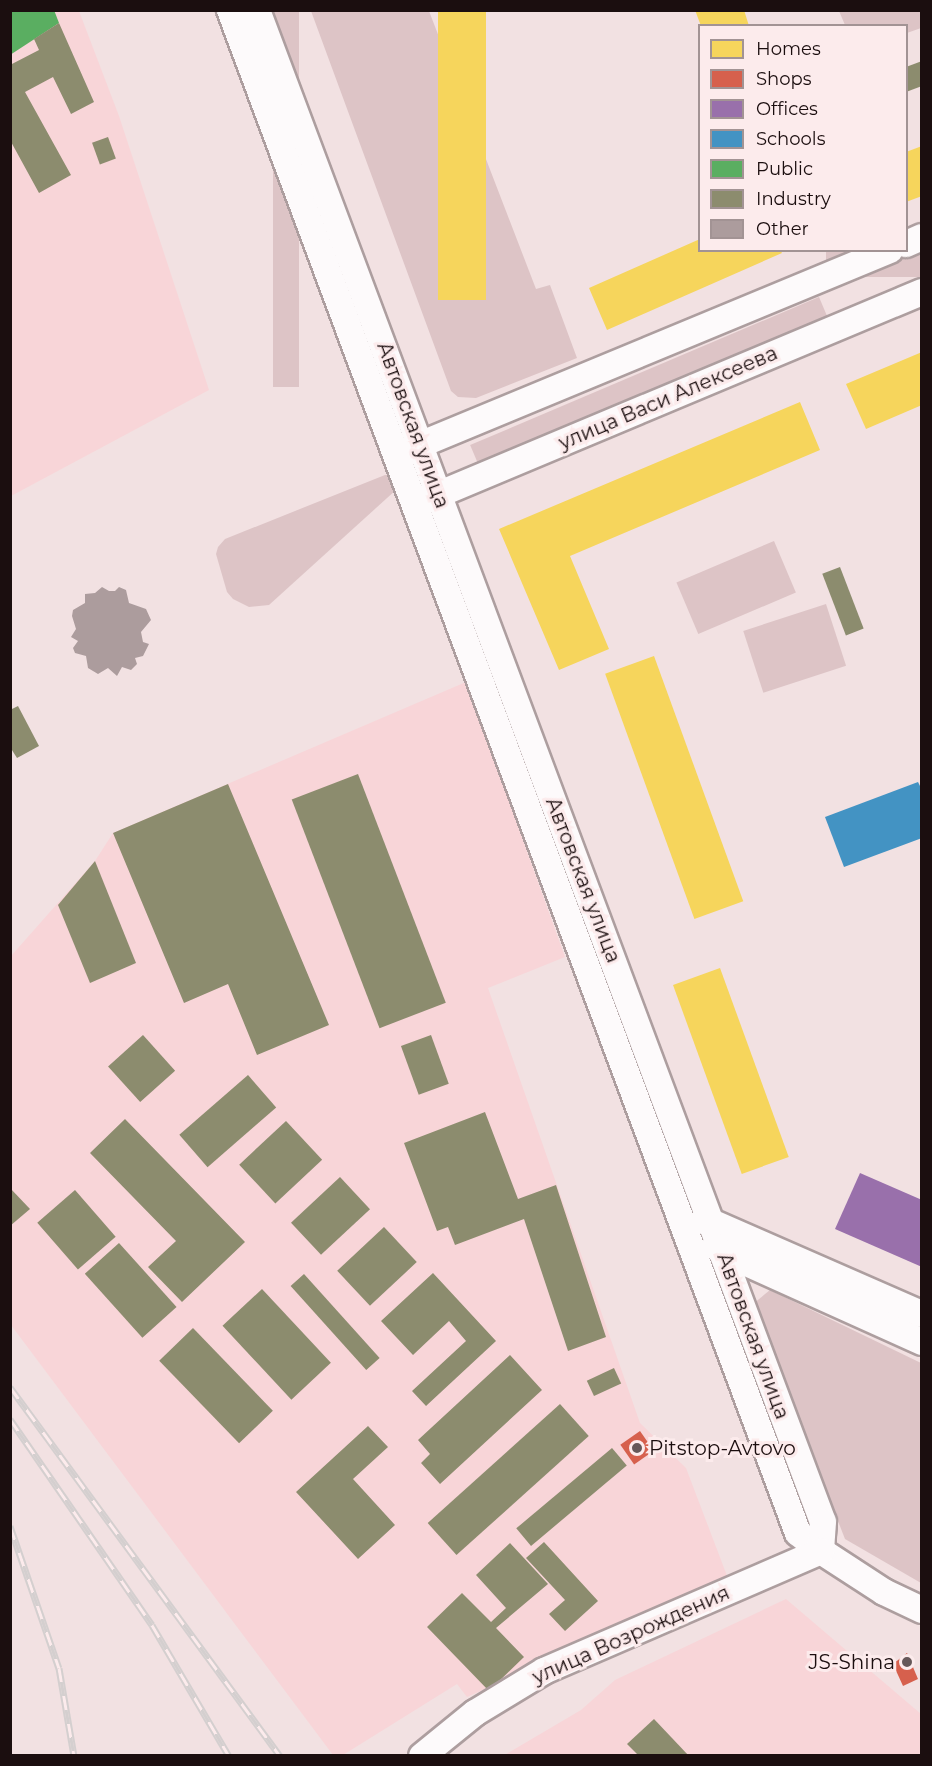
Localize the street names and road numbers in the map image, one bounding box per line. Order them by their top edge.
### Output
street label: Автовская улица [372,339,454,511]
street label: улица Васи Алексеева [555,341,781,455]
street label: Автовская улица [540,794,626,966]
street label: Автовская улица [712,1250,794,1422]
street label: улица Возрождения [529,1581,733,1689]

